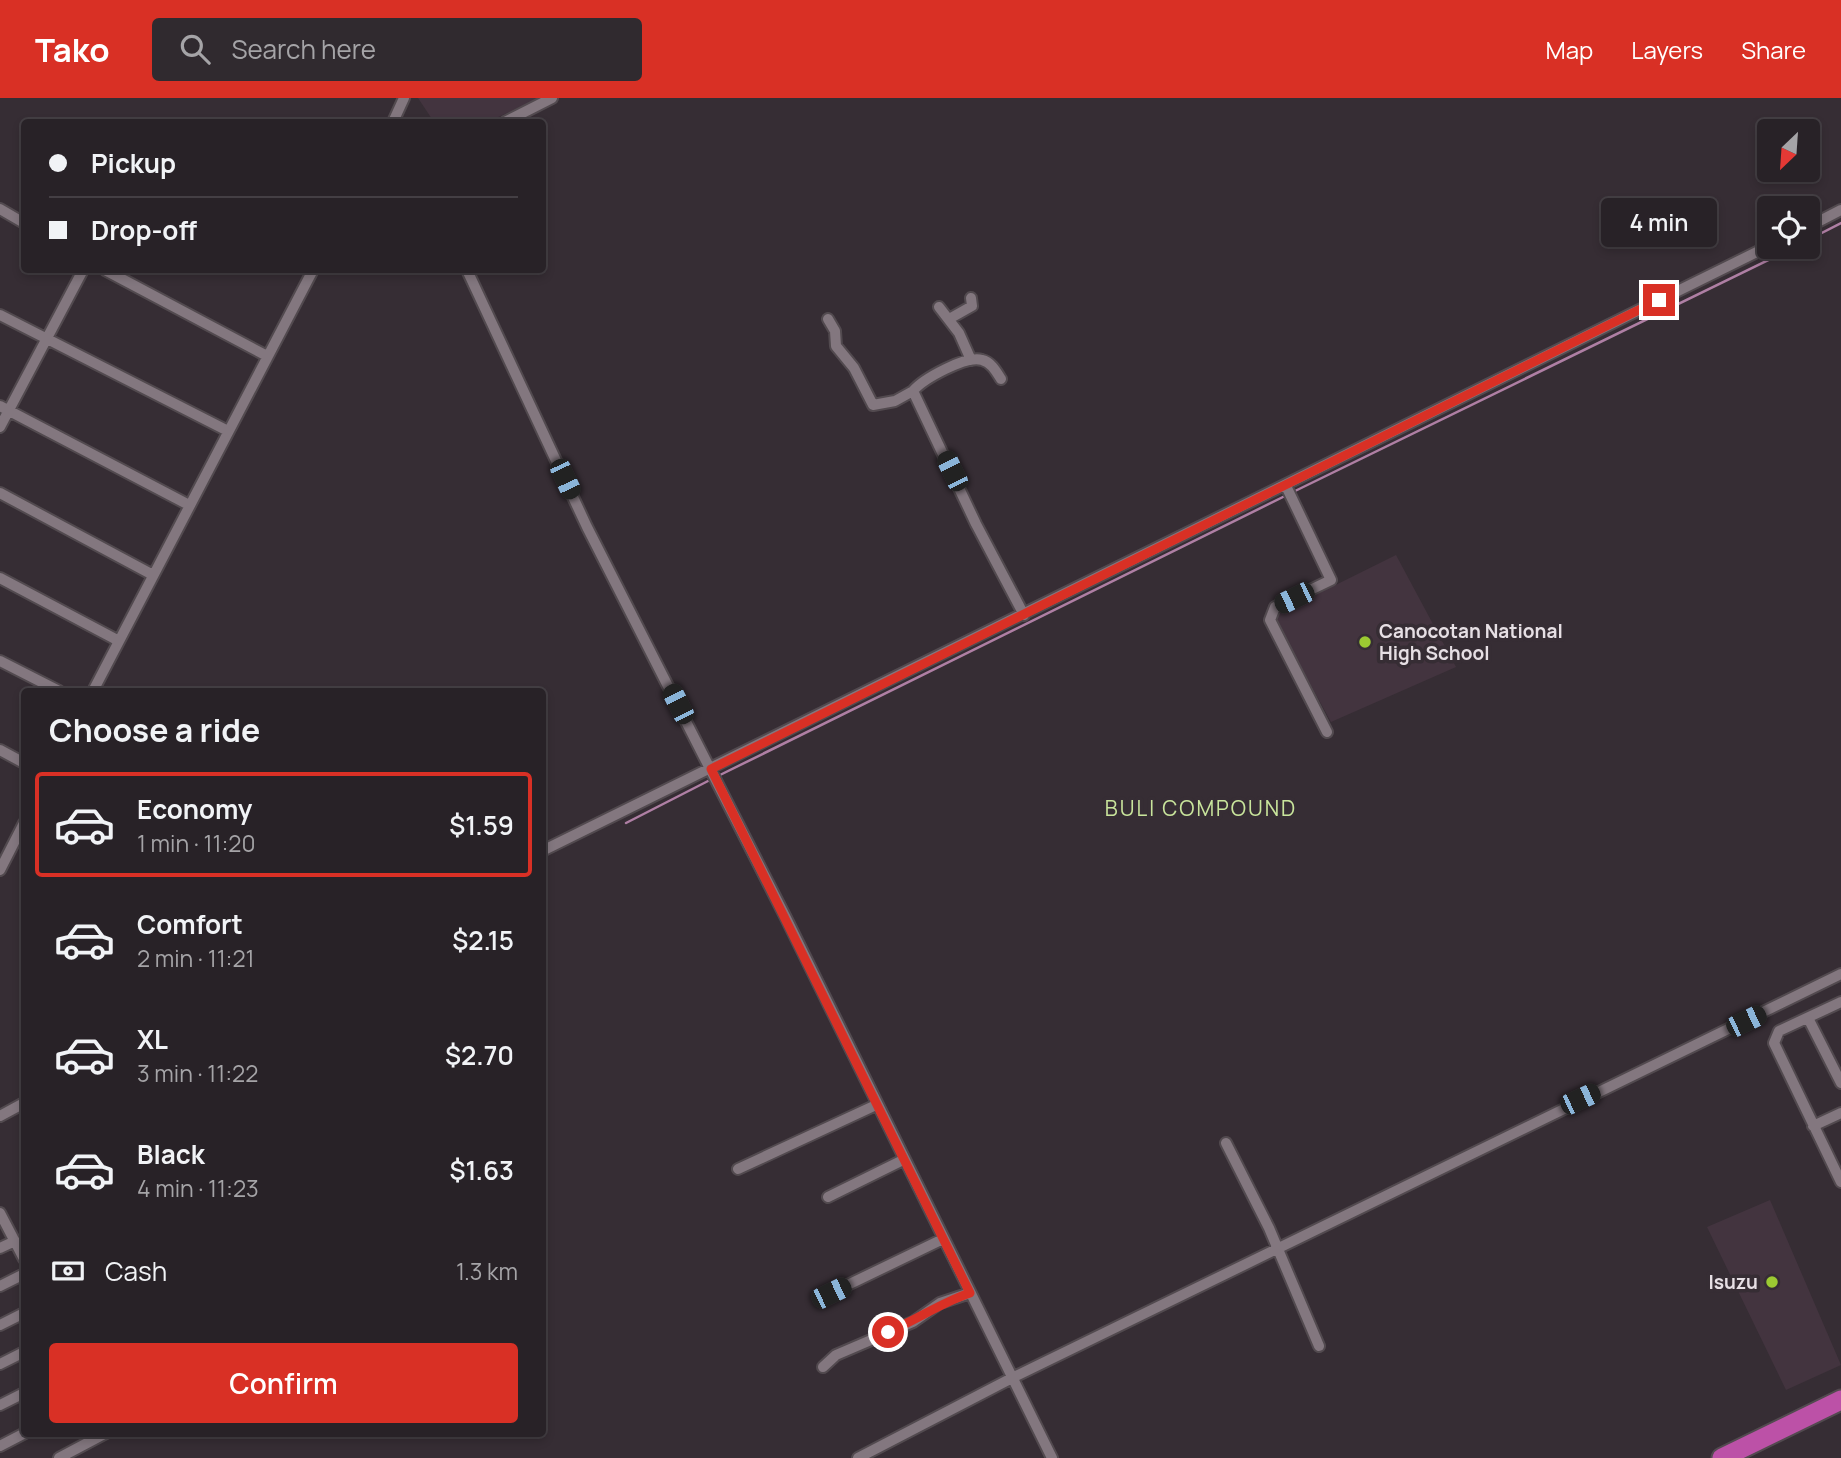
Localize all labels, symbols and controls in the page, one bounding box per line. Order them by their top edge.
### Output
search box [152,18,642,81]
text: Tako [35,27,110,72]
icon: search [176,30,214,68]
text: Search here [232,31,376,67]
text: Map [1546,33,1593,66]
text: Layers [1631,33,1703,66]
text: Share [1741,33,1806,66]
north arrow [1757,119,1820,182]
map controls [1757,119,1820,259]
text: Pickup [91,145,176,181]
button: locate [1757,196,1820,259]
callout: 4 min [1601,198,1717,248]
text: 4 min [1630,206,1688,238]
text: Drop-off [91,212,197,248]
route end [1643,284,1675,316]
car [934,448,971,494]
car [547,456,584,502]
car [1271,579,1318,617]
place label: Canocotan National High School [1379,618,1563,666]
marker: Canocotan National High School [1357,634,1373,650]
car [660,681,697,727]
text: Choose a ride [49,708,260,752]
text: Economy [137,791,252,827]
icon: car [53,793,116,856]
district label: BULI COMPOUND [1105,794,1297,822]
text: $1.59 [449,807,514,843]
text: 1 min · 11:20 [137,827,255,859]
text: Comfort [137,906,243,942]
icon: car [53,908,116,971]
text: $2.15 [452,922,514,958]
text: 2 min · 11:21 [137,942,255,974]
car [1723,1002,1770,1040]
text: XL [137,1021,168,1057]
icon: car [53,1023,116,1086]
text: $2.70 [445,1037,514,1073]
text: 3 min · 11:22 [137,1057,258,1089]
car [1557,1081,1604,1117]
text: Black [137,1136,205,1172]
icon: car [53,1138,116,1201]
text: $1.63 [450,1152,514,1188]
text: 4 min · 11:23 [137,1172,259,1204]
icon: cash [49,1252,87,1290]
text: Cash [105,1253,167,1289]
text: 1.3 km [456,1255,518,1287]
place label: Isuzu [1708,1269,1758,1295]
car [808,1274,855,1312]
marker: Isuzu [1764,1274,1780,1290]
route start [872,1316,904,1348]
button: Confirm [49,1343,518,1423]

